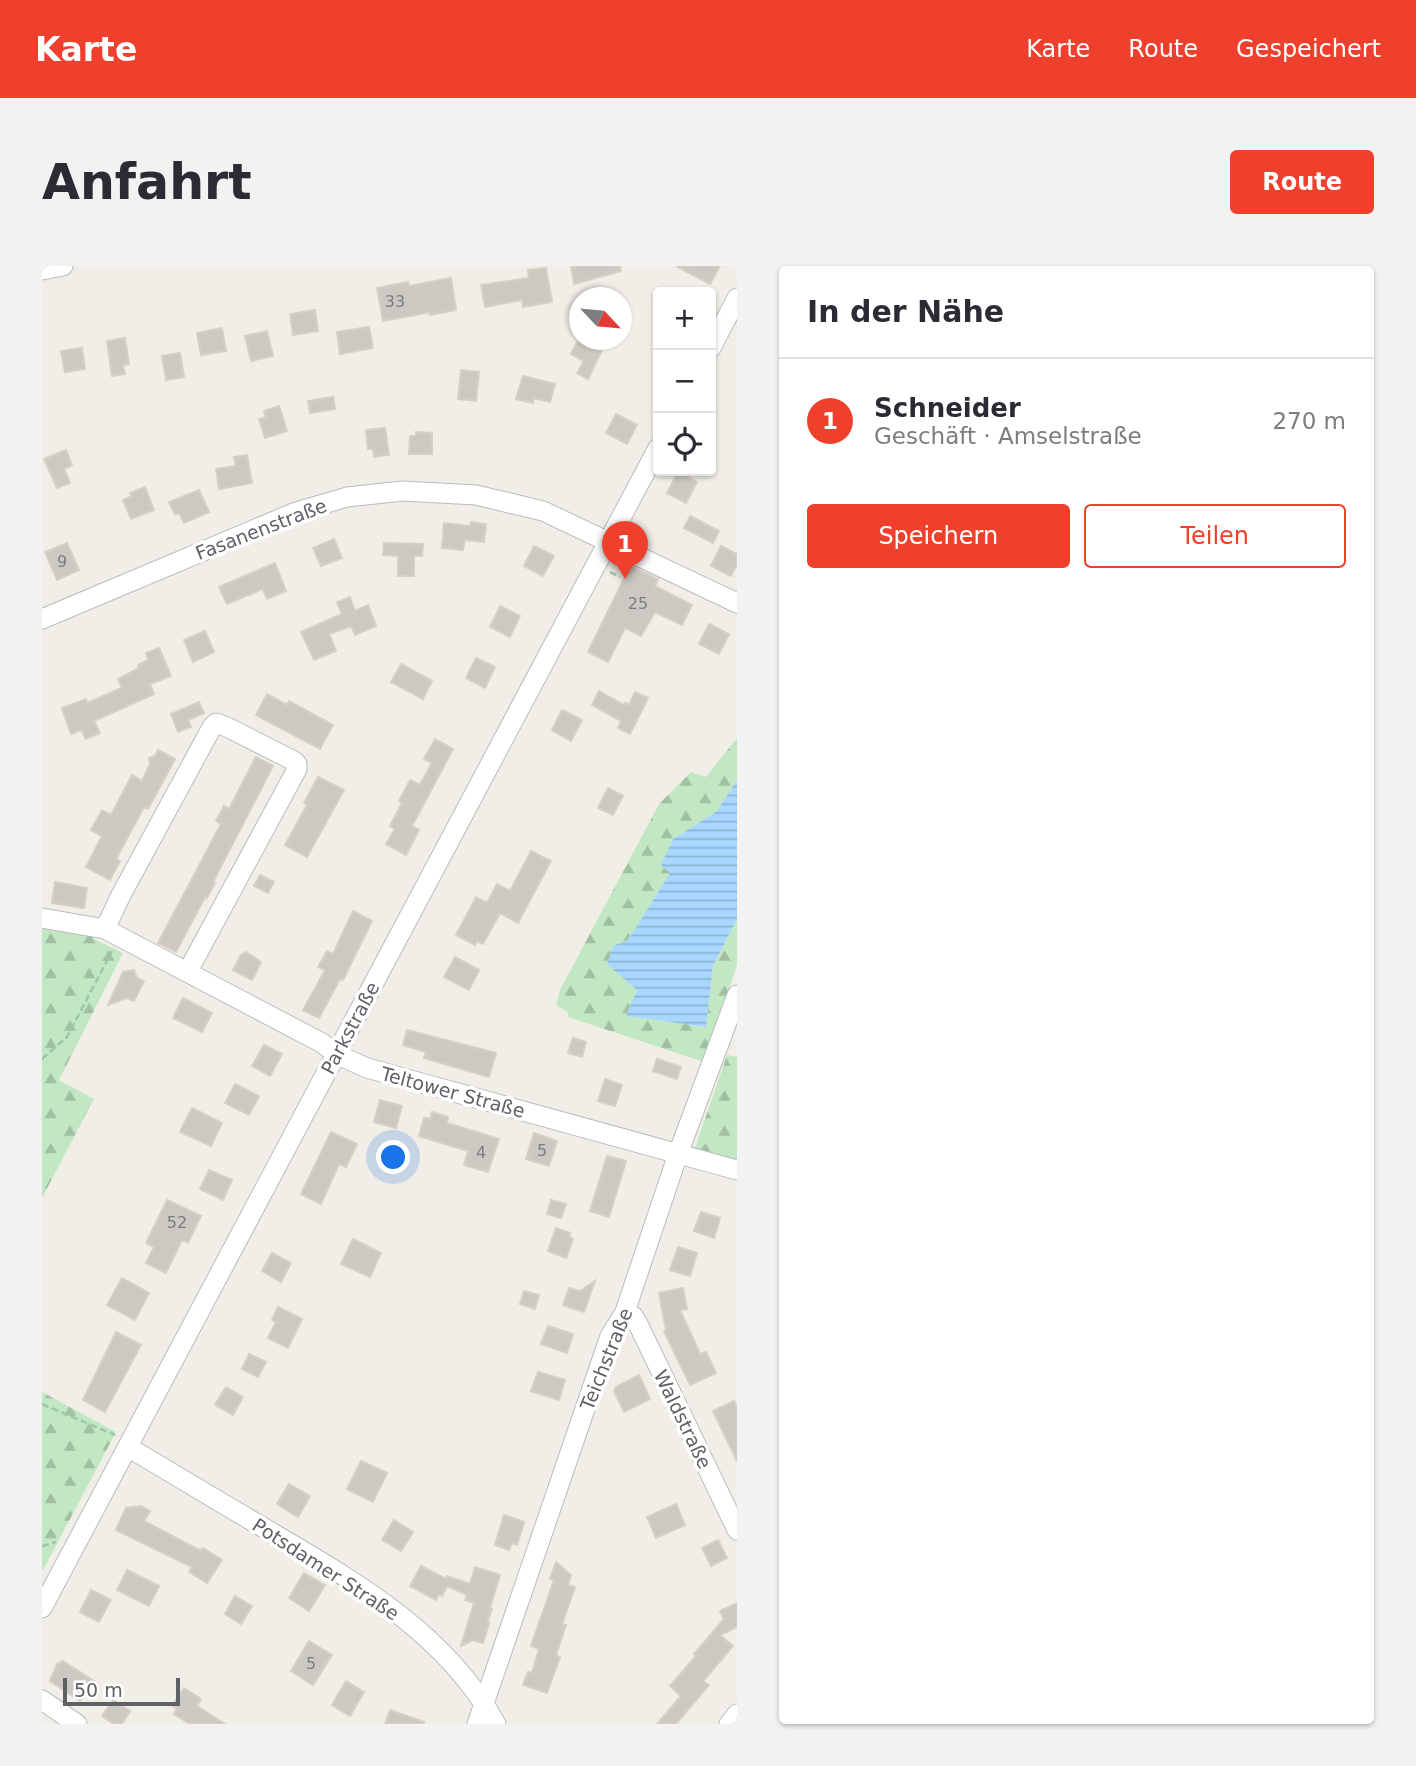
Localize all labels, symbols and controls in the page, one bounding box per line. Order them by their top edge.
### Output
text: Karte [35,30,137,69]
text: Karte [1026,35,1090,63]
text: Route [1128,35,1198,63]
text: Gespeichert [1236,35,1381,63]
button: Route [1230,150,1374,214]
text: Anfahrt [42,154,252,211]
north arrow [569,287,632,350]
map controls [653,287,716,476]
button: + [653,287,716,350]
house number: 33 [385,292,405,311]
text: In der Nähe [807,294,1004,329]
button: − [653,350,716,413]
text: Schneider [874,393,1021,423]
text: 1 [822,408,838,434]
text: 270 m [1272,408,1346,434]
button: locate [653,413,716,476]
text: Geschäft · Amselstraße [874,423,1142,449]
street label: Fasanenstraße [192,494,330,564]
button: Speichern [807,504,1070,568]
button: Teilen [1084,504,1346,568]
pin: 1 [602,521,648,579]
house number: 9 [57,552,67,571]
house number: 25 [628,594,648,613]
street label: Parkstraße [316,978,384,1078]
street label: Teltower Straße [378,1062,527,1122]
your location [376,1140,410,1174]
house number: 5 [537,1141,547,1160]
house number: 4 [476,1143,486,1162]
house number: 52 [167,1213,187,1232]
street label: Teichstraße [575,1305,636,1414]
street label: Waldstraße [650,1366,716,1472]
street label: Potsdamer Straße [249,1513,403,1625]
house number: 5 [306,1654,316,1673]
scale bar [63,1675,180,1707]
text: 50 m [74,1679,123,1701]

